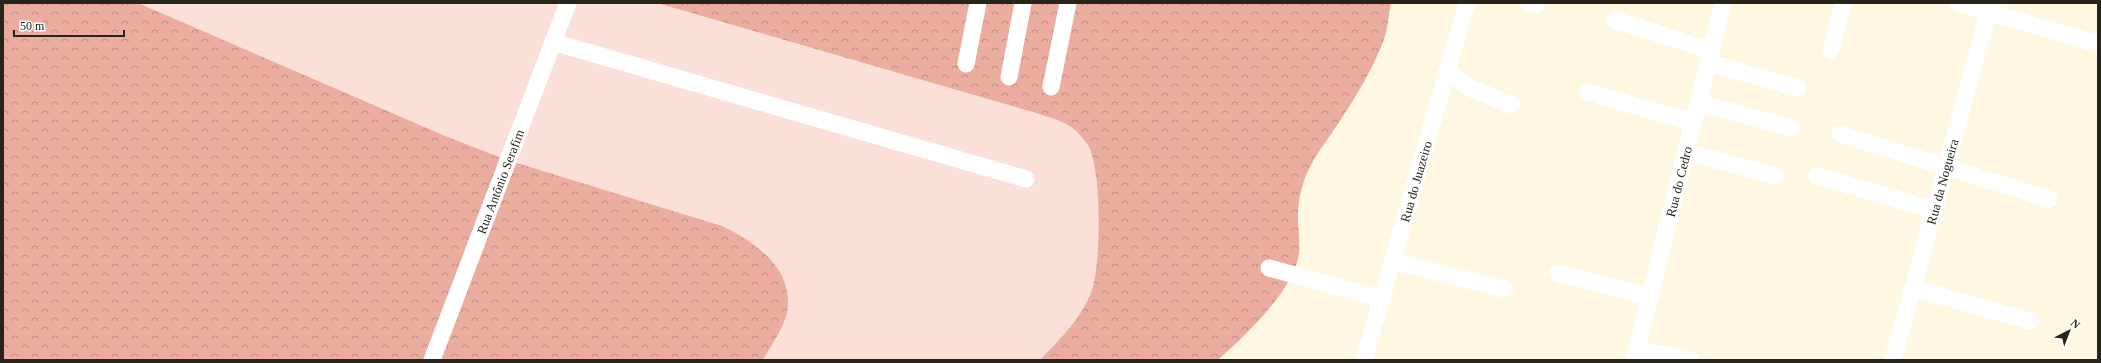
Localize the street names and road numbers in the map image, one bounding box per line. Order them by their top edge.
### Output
street label: Rua Antônio Serafim [474,127,527,236]
street label: Rua da Nogueira [1924,137,1961,226]
street label: Rua do Juazeiro [1397,139,1435,224]
street label: Rua do Cedro [1663,145,1695,218]

